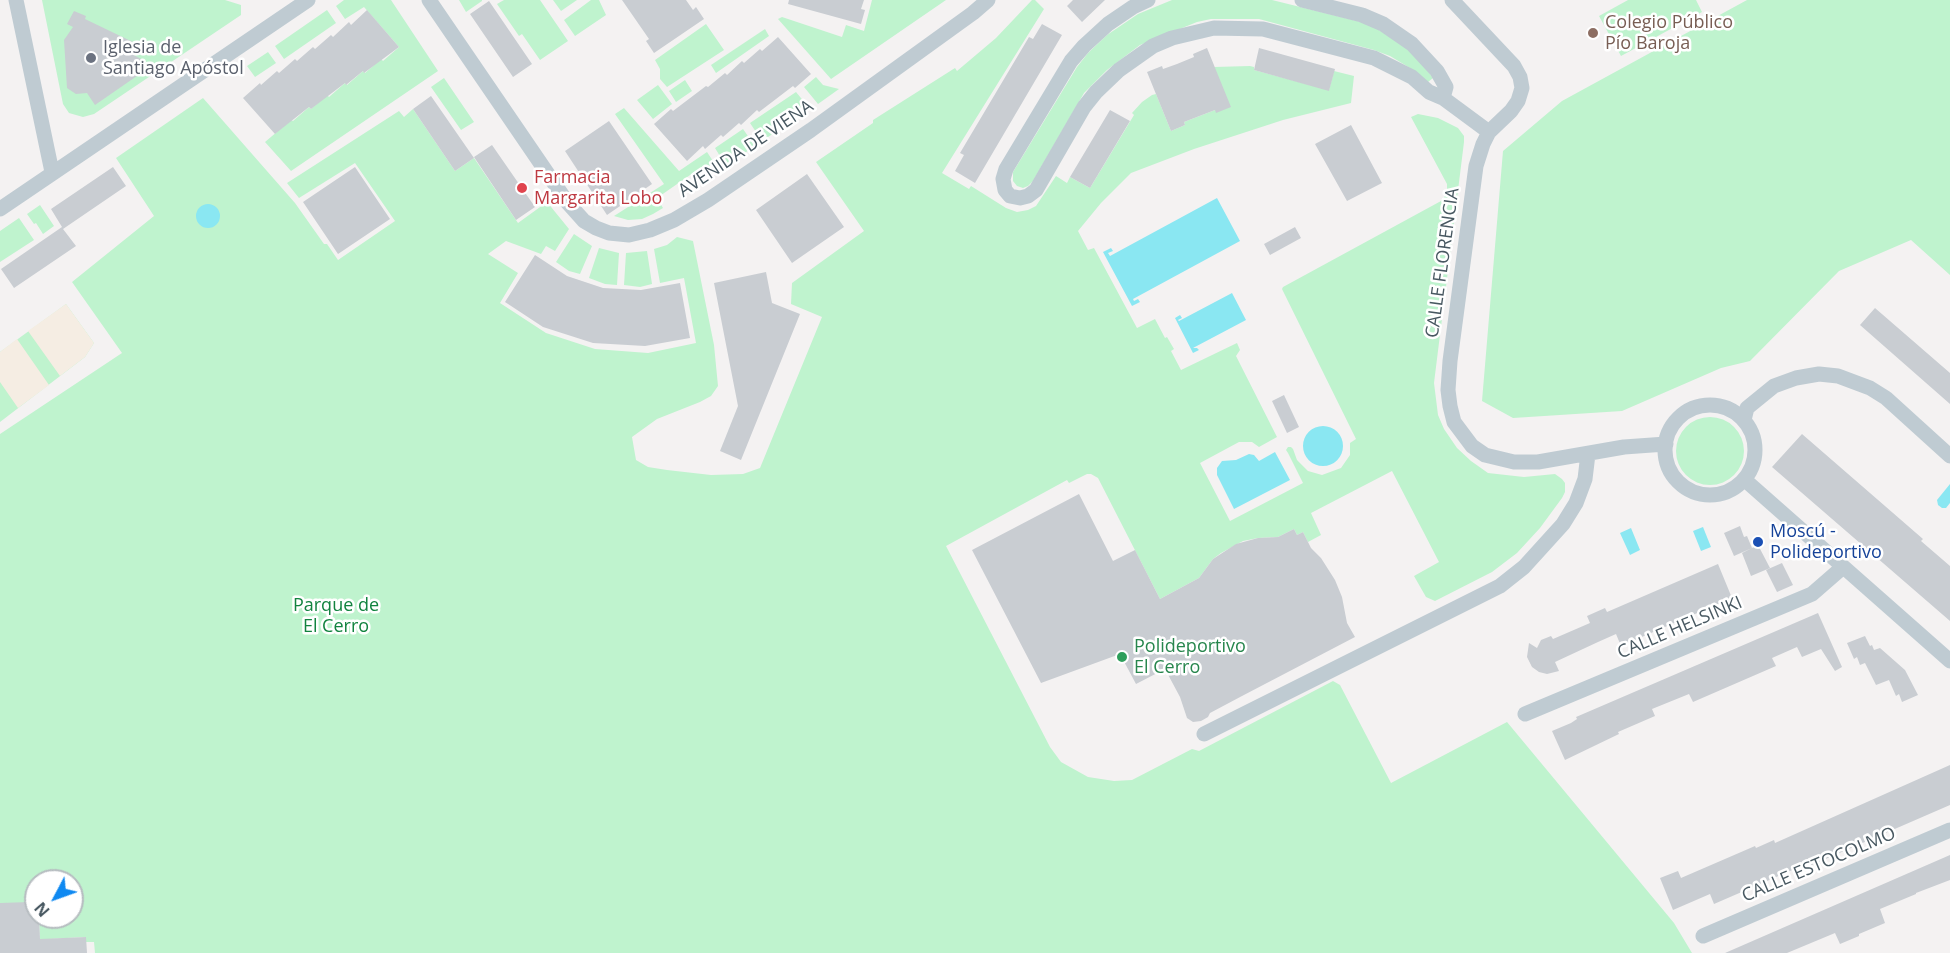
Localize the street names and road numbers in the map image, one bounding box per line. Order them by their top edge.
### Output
street label: AVENIDA DE VIENA [674,96,818,202]
street label: CALLE FLORENCIA [1422,187,1464,339]
street label: CALLE HELSINKI [1614,592,1746,664]
street label: CALLE ESTOCOLMO [1739,823,1899,907]

